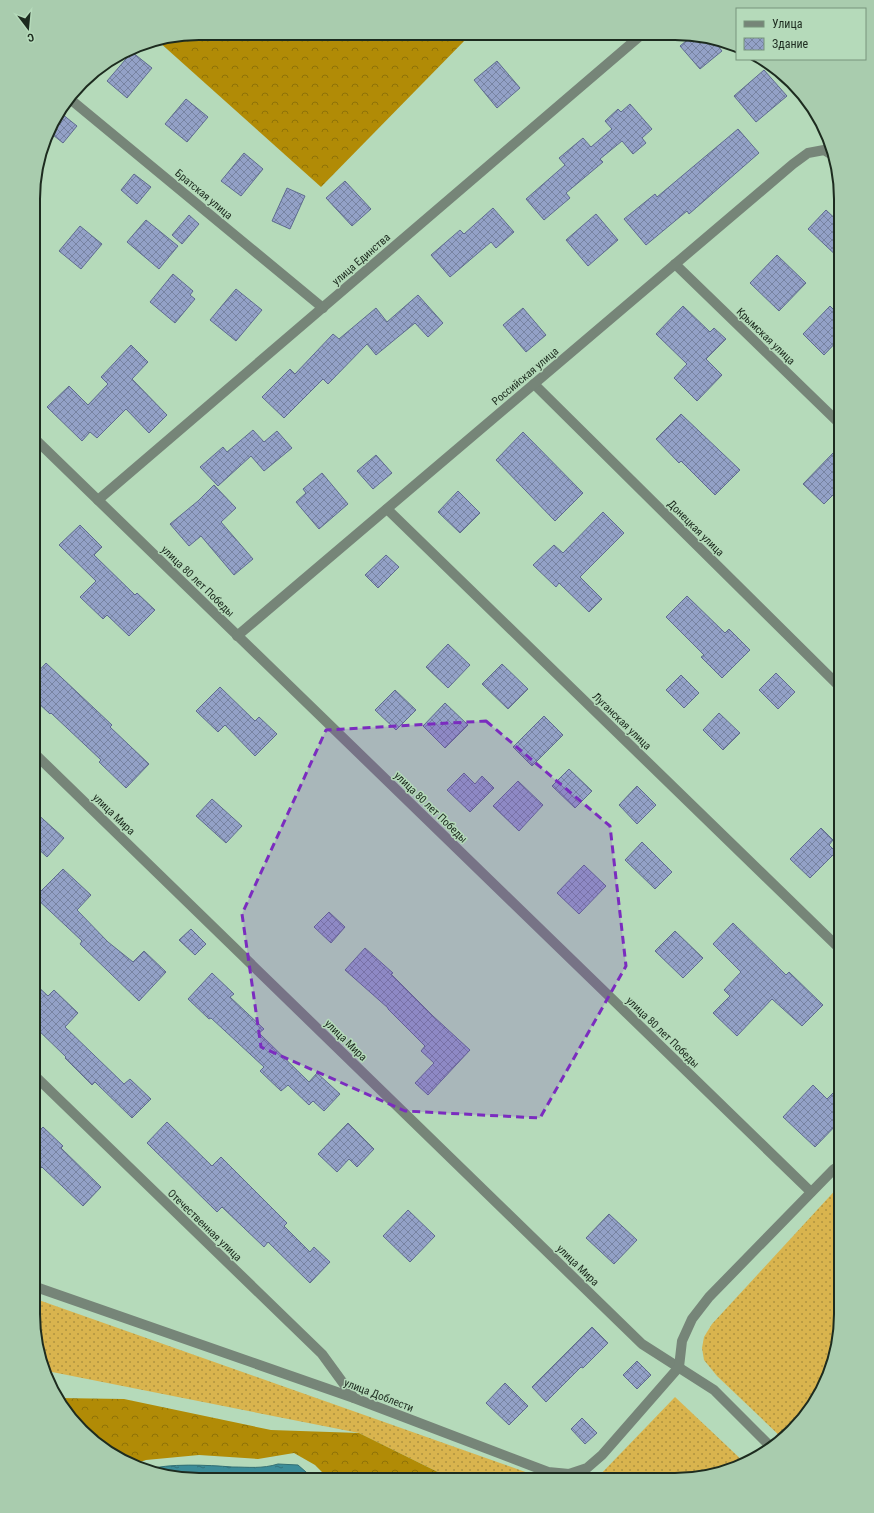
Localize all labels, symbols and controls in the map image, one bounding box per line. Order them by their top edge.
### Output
north arrow [8,8,48,48]
legend [736,8,866,60]
text: Улица [772,17,803,31]
text: С [26,30,35,44]
text: Здание [772,37,809,51]
street label: Братская улица [172,167,235,222]
street label: улица Единства [330,231,393,288]
street label: Крымская улица [734,305,798,367]
street label: Российская улица [489,345,561,408]
street label: Донецкая улица [665,497,727,559]
street label: улица 80 лет Победы [158,543,237,620]
street label: Луганская улица [590,690,654,753]
street label: улица 80 лет Победы [391,769,470,846]
street label: улица Мира [90,791,138,838]
street label: улица 80 лет Победы [623,994,702,1071]
street label: улица Мира [322,1017,370,1064]
street label: Отечественная улица [165,1187,244,1264]
street label: улица Мира [554,1242,602,1289]
street label: улица Доблести [342,1376,415,1415]

